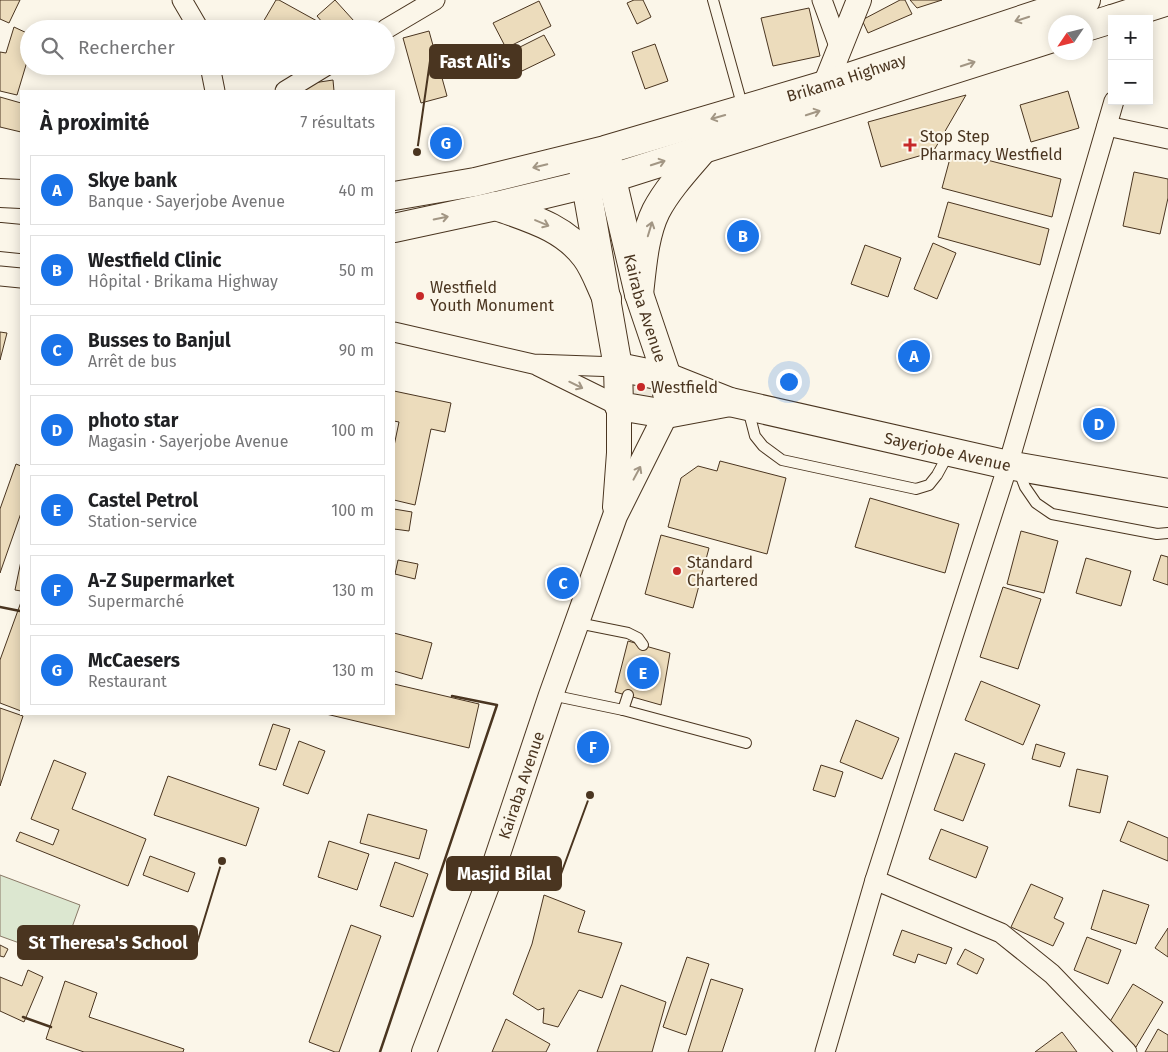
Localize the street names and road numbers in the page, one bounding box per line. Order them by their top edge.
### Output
street label: Brikama Highway [784,50,909,106]
street label: Kairaba Avenue [620,252,670,365]
street label: Sayerjobe Avenue [882,428,1013,475]
street label: Kairaba Avenue [495,729,548,842]

